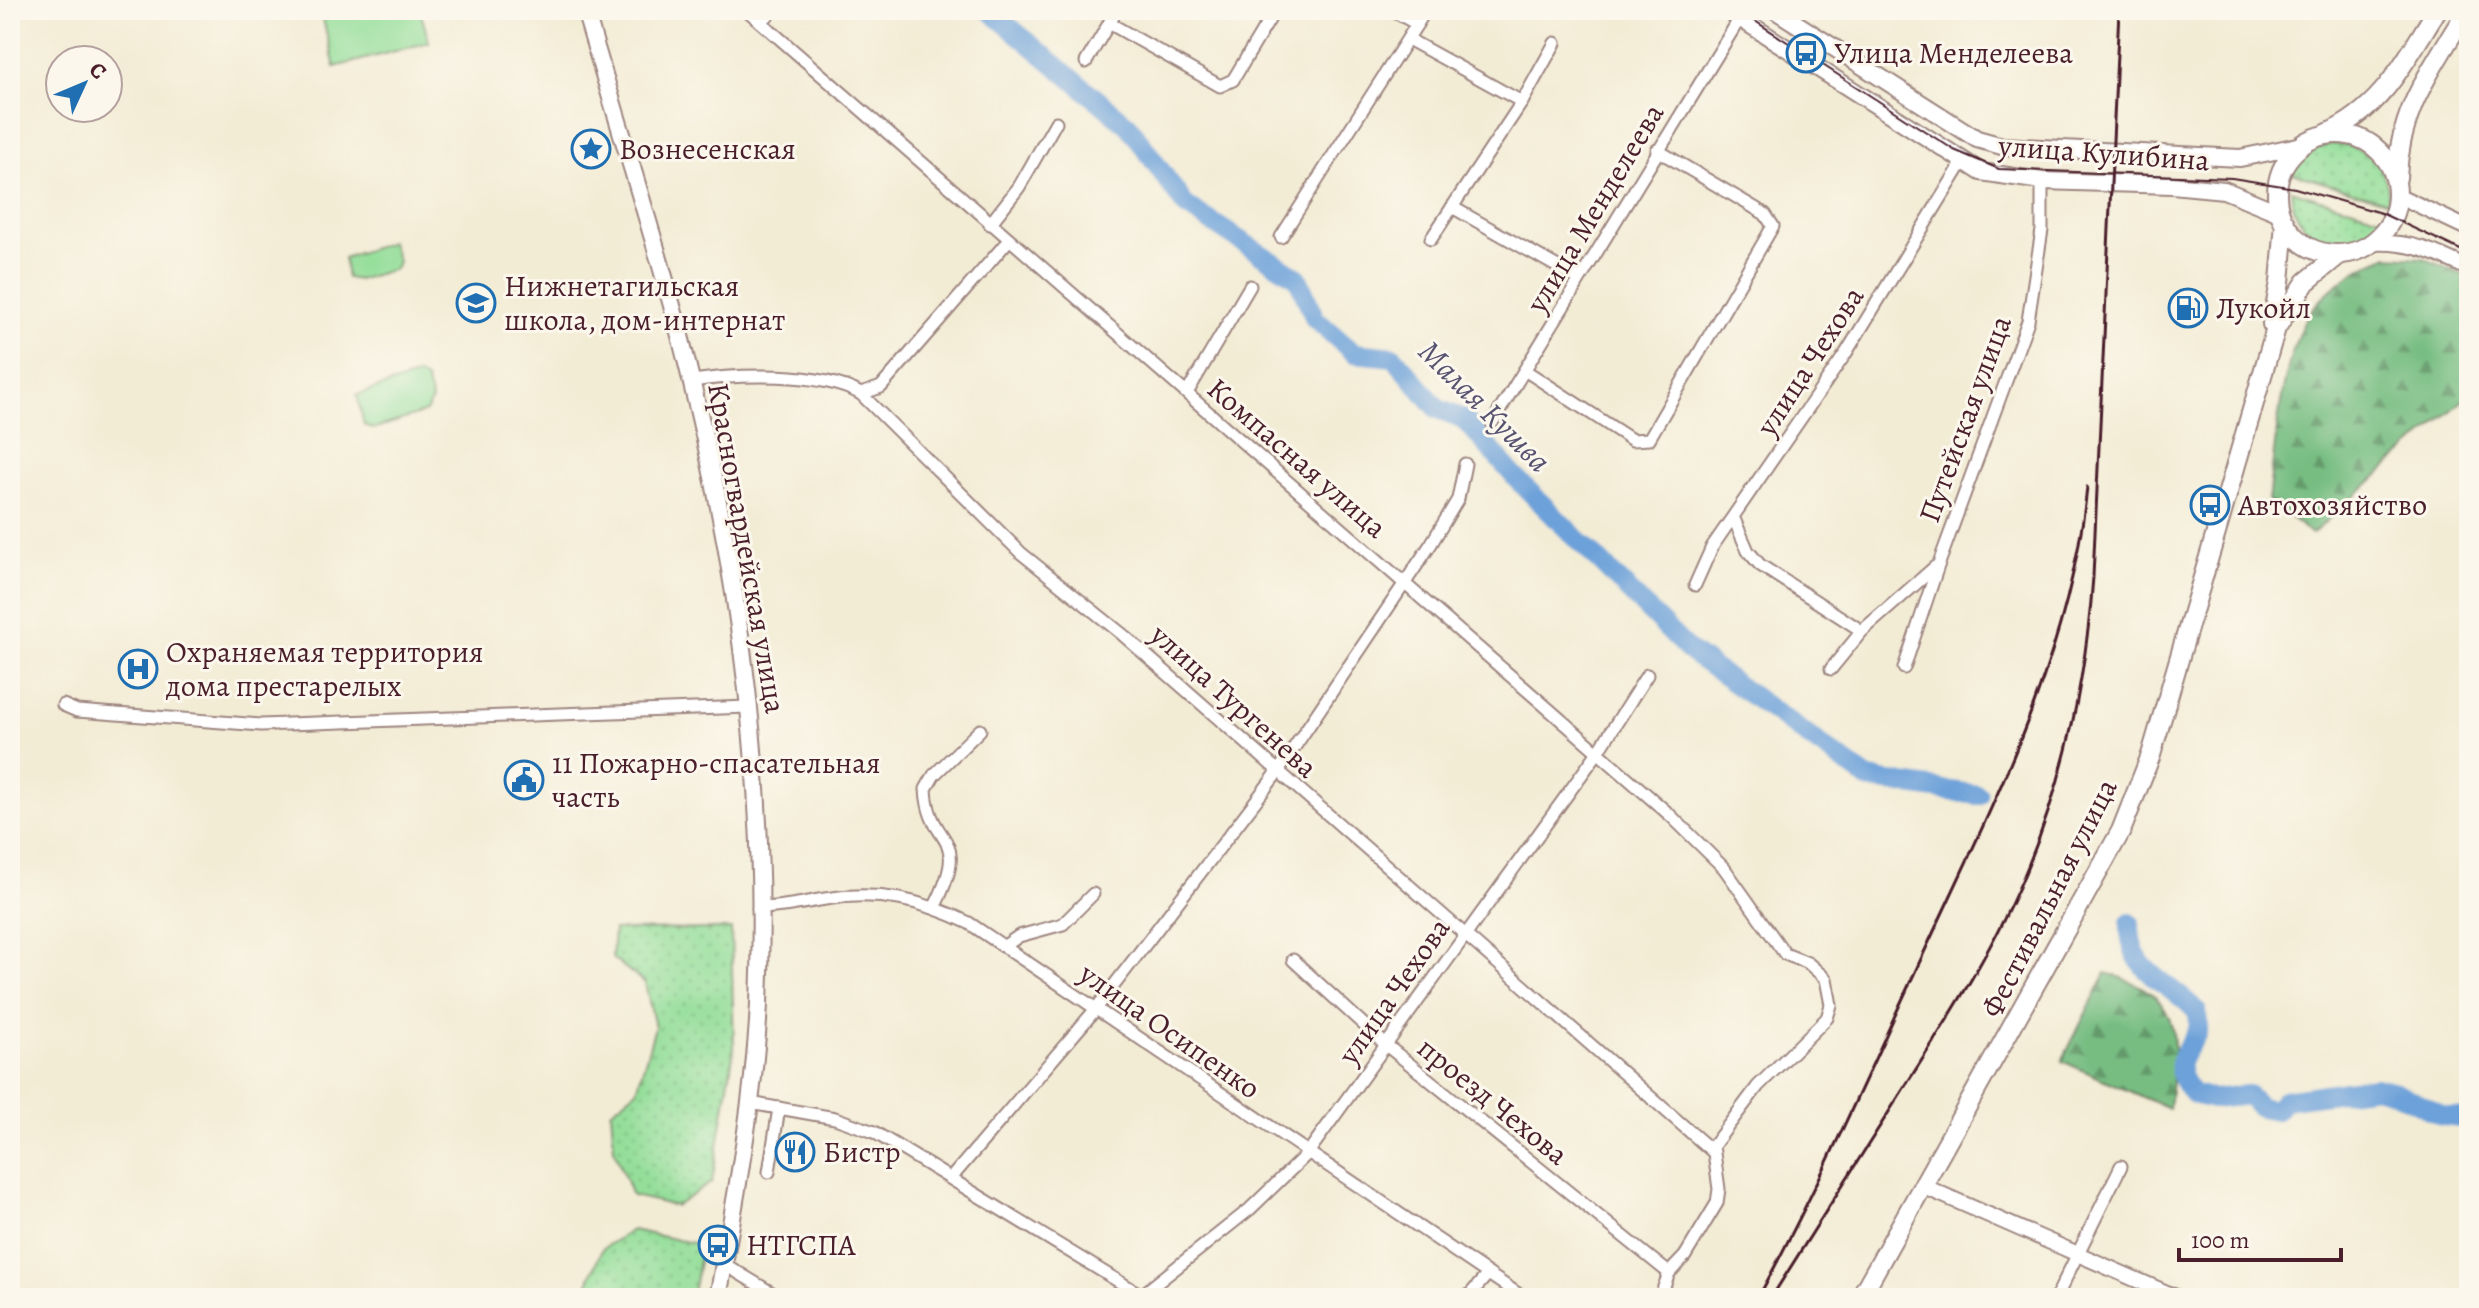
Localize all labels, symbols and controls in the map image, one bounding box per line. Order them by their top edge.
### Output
bus stop icon: Улица Менделеева [1785,32,1827,74]
place label: Улица Менделеева [1834,33,2073,73]
north arrow [44,44,124,124]
text: С [82,56,113,86]
street label: улица Менделеева [1516,96,1673,321]
street label: улица Кулибина [1996,126,2211,180]
place icon: Вознесенская [570,128,612,170]
place label: Вознесенская [619,129,796,169]
place label: Нижнетагильская школа, дом-интернат [504,266,785,340]
street label: улица Чехова [1746,279,1873,444]
school or university icon: Нижнетагильская школа, дом-интернат [455,282,497,324]
fuel station icon: Лукойл [2167,287,2209,329]
place label: Лукойл [2216,288,2311,328]
street label: Путейская улица [1909,310,2021,528]
water label: Малая Кушва [1409,330,1561,482]
street label: Компасная улица [1199,369,1395,547]
street label: Красногвардейская улица [698,380,796,717]
bus stop icon: Автохозяйство [2189,484,2231,526]
place label: Автохозяйство [2237,485,2427,525]
street label: улица Тургенева [1141,614,1326,787]
place label: Охраняемая территория дома престарелых [165,632,484,706]
hospital icon: Охраняемая территория дома престарелых [117,648,159,690]
place label: 11 Пожарно-спасательная часть [552,743,881,817]
public building icon: 11 Пожарно-спасательная часть [503,759,545,801]
street label: Фестивальная улица [1971,772,2127,1024]
street label: улица Чехова [1328,910,1459,1073]
street label: улица Осипенко [1071,953,1268,1108]
street label: проезд Чехова [1409,1028,1577,1174]
restaurant icon: Бистр [774,1131,816,1173]
place label: Бистр [823,1132,901,1172]
scale bar [2179,1212,2341,1262]
bus stop icon: НТГСПА [697,1224,739,1266]
text: 100 m [2191,1224,2250,1256]
place label: НТГСПА [746,1225,856,1265]

